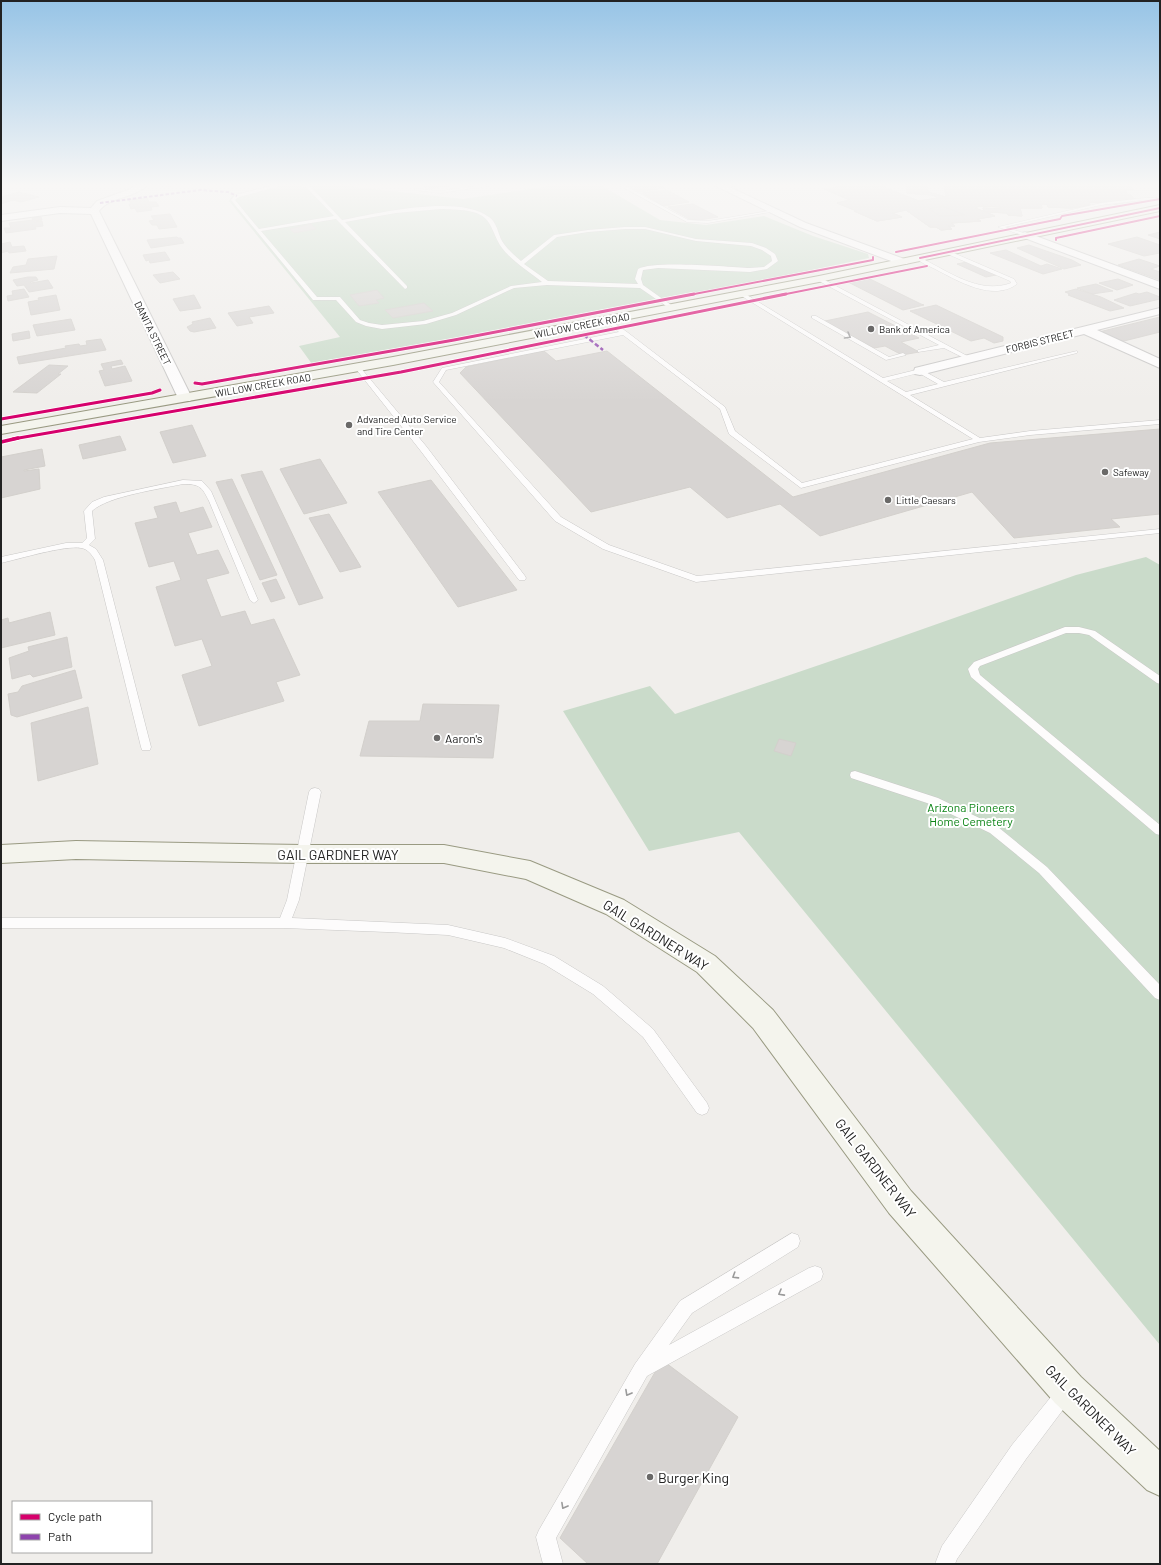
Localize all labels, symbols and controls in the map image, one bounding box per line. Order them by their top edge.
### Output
street label: DANITA STREET [132,299,174,367]
street label: WILLOW CREEK ROAD [533,310,631,340]
place label: Bank of America [879,323,950,335]
marker: Bank of America [866,324,876,334]
street label: FORBIS STREET [1005,327,1076,355]
one-way arrow [844,332,851,339]
street label: WILLOW CREEK ROAD [214,371,312,399]
place label: Advanced Auto Service and Tire Center [357,413,457,437]
marker: Advanced Auto Service and Tire Center [344,420,354,430]
place label: Safeway [1113,466,1149,478]
marker: Safeway [1100,467,1110,477]
place label: Little Caesars [896,494,956,506]
marker: Little Caesars [883,495,893,505]
place label: Aaron's [445,731,483,745]
marker: Aaron's [432,733,442,743]
park label: Arizona Pioneers Home Cemetery [927,800,1015,828]
street label: GAIL GARDNER WAY [277,846,399,863]
street label: GAIL GARDNER WAY [600,896,712,974]
street label: GAIL GARDNER WAY [832,1115,920,1221]
one-way arrow [733,1272,740,1279]
one-way arrow [777,1288,785,1295]
street label: GAIL GARDNER WAY [1042,1361,1140,1459]
one-way arrow [625,1388,632,1396]
place label: Burger King [658,1469,729,1486]
marker: Burger King [645,1472,655,1482]
legend [12,1501,152,1553]
one-way arrow [561,1502,569,1509]
text: Cycle path [48,1509,102,1523]
text: Path [48,1529,72,1543]

